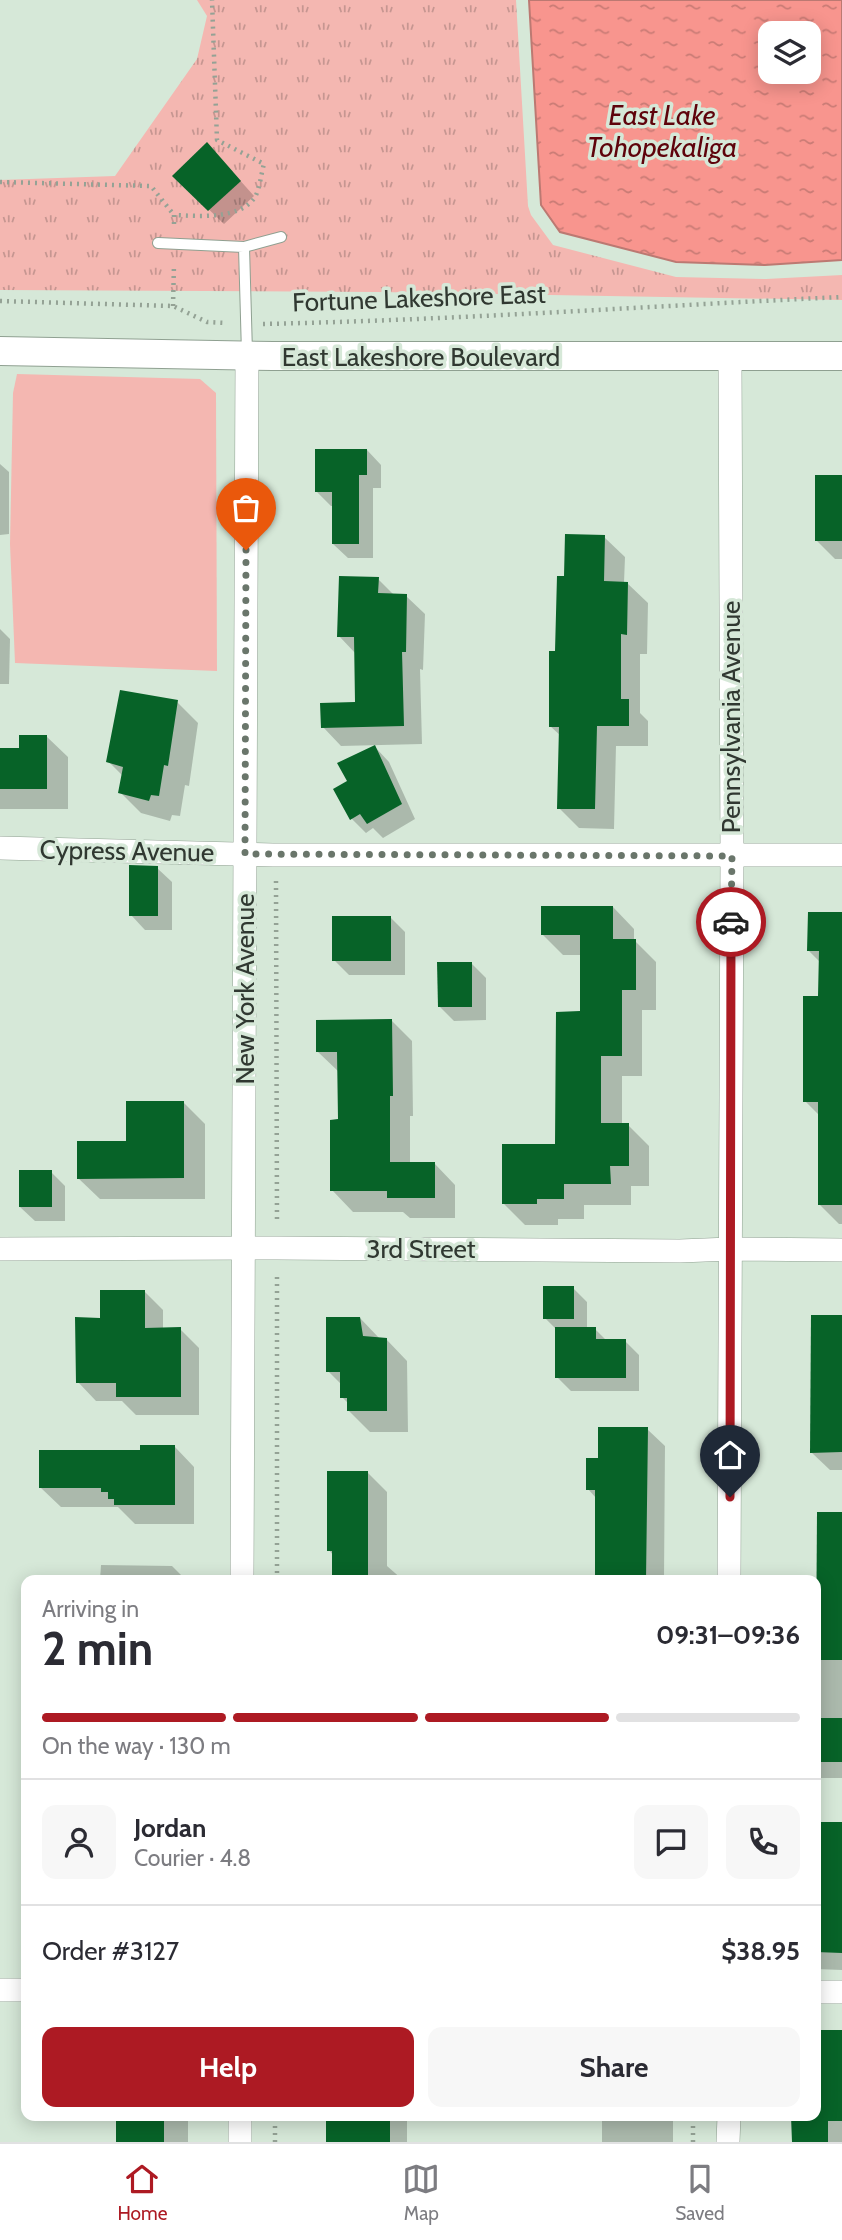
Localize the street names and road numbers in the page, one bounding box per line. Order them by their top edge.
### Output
street label: Fortune Lakeshore East [292,278,546,318]
street label: East Lakeshore Boulevard [282,341,560,373]
street label: Pennsylvania Avenue [715,601,747,833]
street label: Cypress Avenue [39,833,215,869]
street label: New York Avenue [229,894,261,1084]
street label: 3rd Street [366,1233,476,1265]

